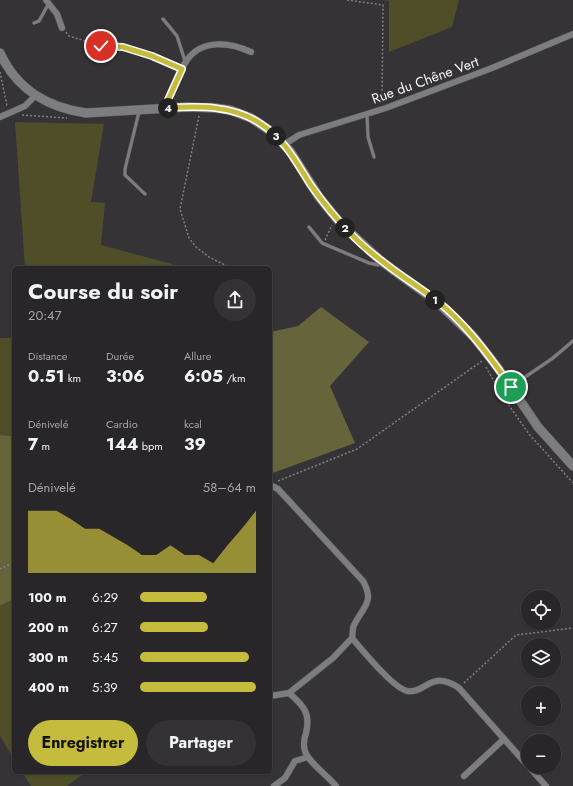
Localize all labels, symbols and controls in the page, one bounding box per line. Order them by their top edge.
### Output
pin [84,29,118,63]
icon: check [90,35,112,57]
street label: Rue du Chêne Vert [369,51,482,109]
pin: 4 [158,98,178,118]
text: 4 [164,100,172,116]
pin: 3 [266,126,286,146]
text: 3 [273,128,279,144]
pin: 2 [335,218,355,238]
text: 2 [341,220,349,236]
text: Course du soir [28,275,178,307]
button: share [214,279,256,321]
pin: 1 [425,290,445,310]
text: 1 [432,292,438,308]
text: 20:47 [28,306,62,325]
text: Distance [28,348,67,364]
text: Durée [106,348,134,364]
text: Allure [184,348,211,364]
text: 0.51 [28,364,64,388]
text: 3:06 [106,364,145,388]
text: 6:05 [184,364,223,388]
text: km [64,370,81,386]
text: /km [223,370,245,386]
pin [494,370,528,404]
icon: arrive [500,376,522,398]
text: Dénivelé [28,416,68,432]
text: Cardio [106,416,138,432]
text: kcal [184,416,202,432]
text: 7 [28,432,38,456]
text: 144 [106,432,138,456]
text: 39 [184,432,206,456]
text: m [38,438,50,454]
text: bpm [138,438,163,454]
text: Dénivelé [28,478,76,497]
text: 58–64 m [203,478,256,497]
text: 100 m [28,588,66,607]
text: 6:29 [92,588,118,607]
map controls [521,590,561,774]
button: locate [521,590,561,630]
text: 200 m [28,618,68,637]
text: 6:27 [92,618,118,637]
button: layers [521,638,561,678]
text: 300 m [28,648,68,667]
text: 5:45 [92,648,118,667]
text: 400 m [28,678,69,697]
text: 5:39 [92,678,118,697]
button: + [521,686,561,726]
button: Enregistrer [28,720,138,766]
button: Partager [146,720,256,766]
button: − [521,734,561,774]

